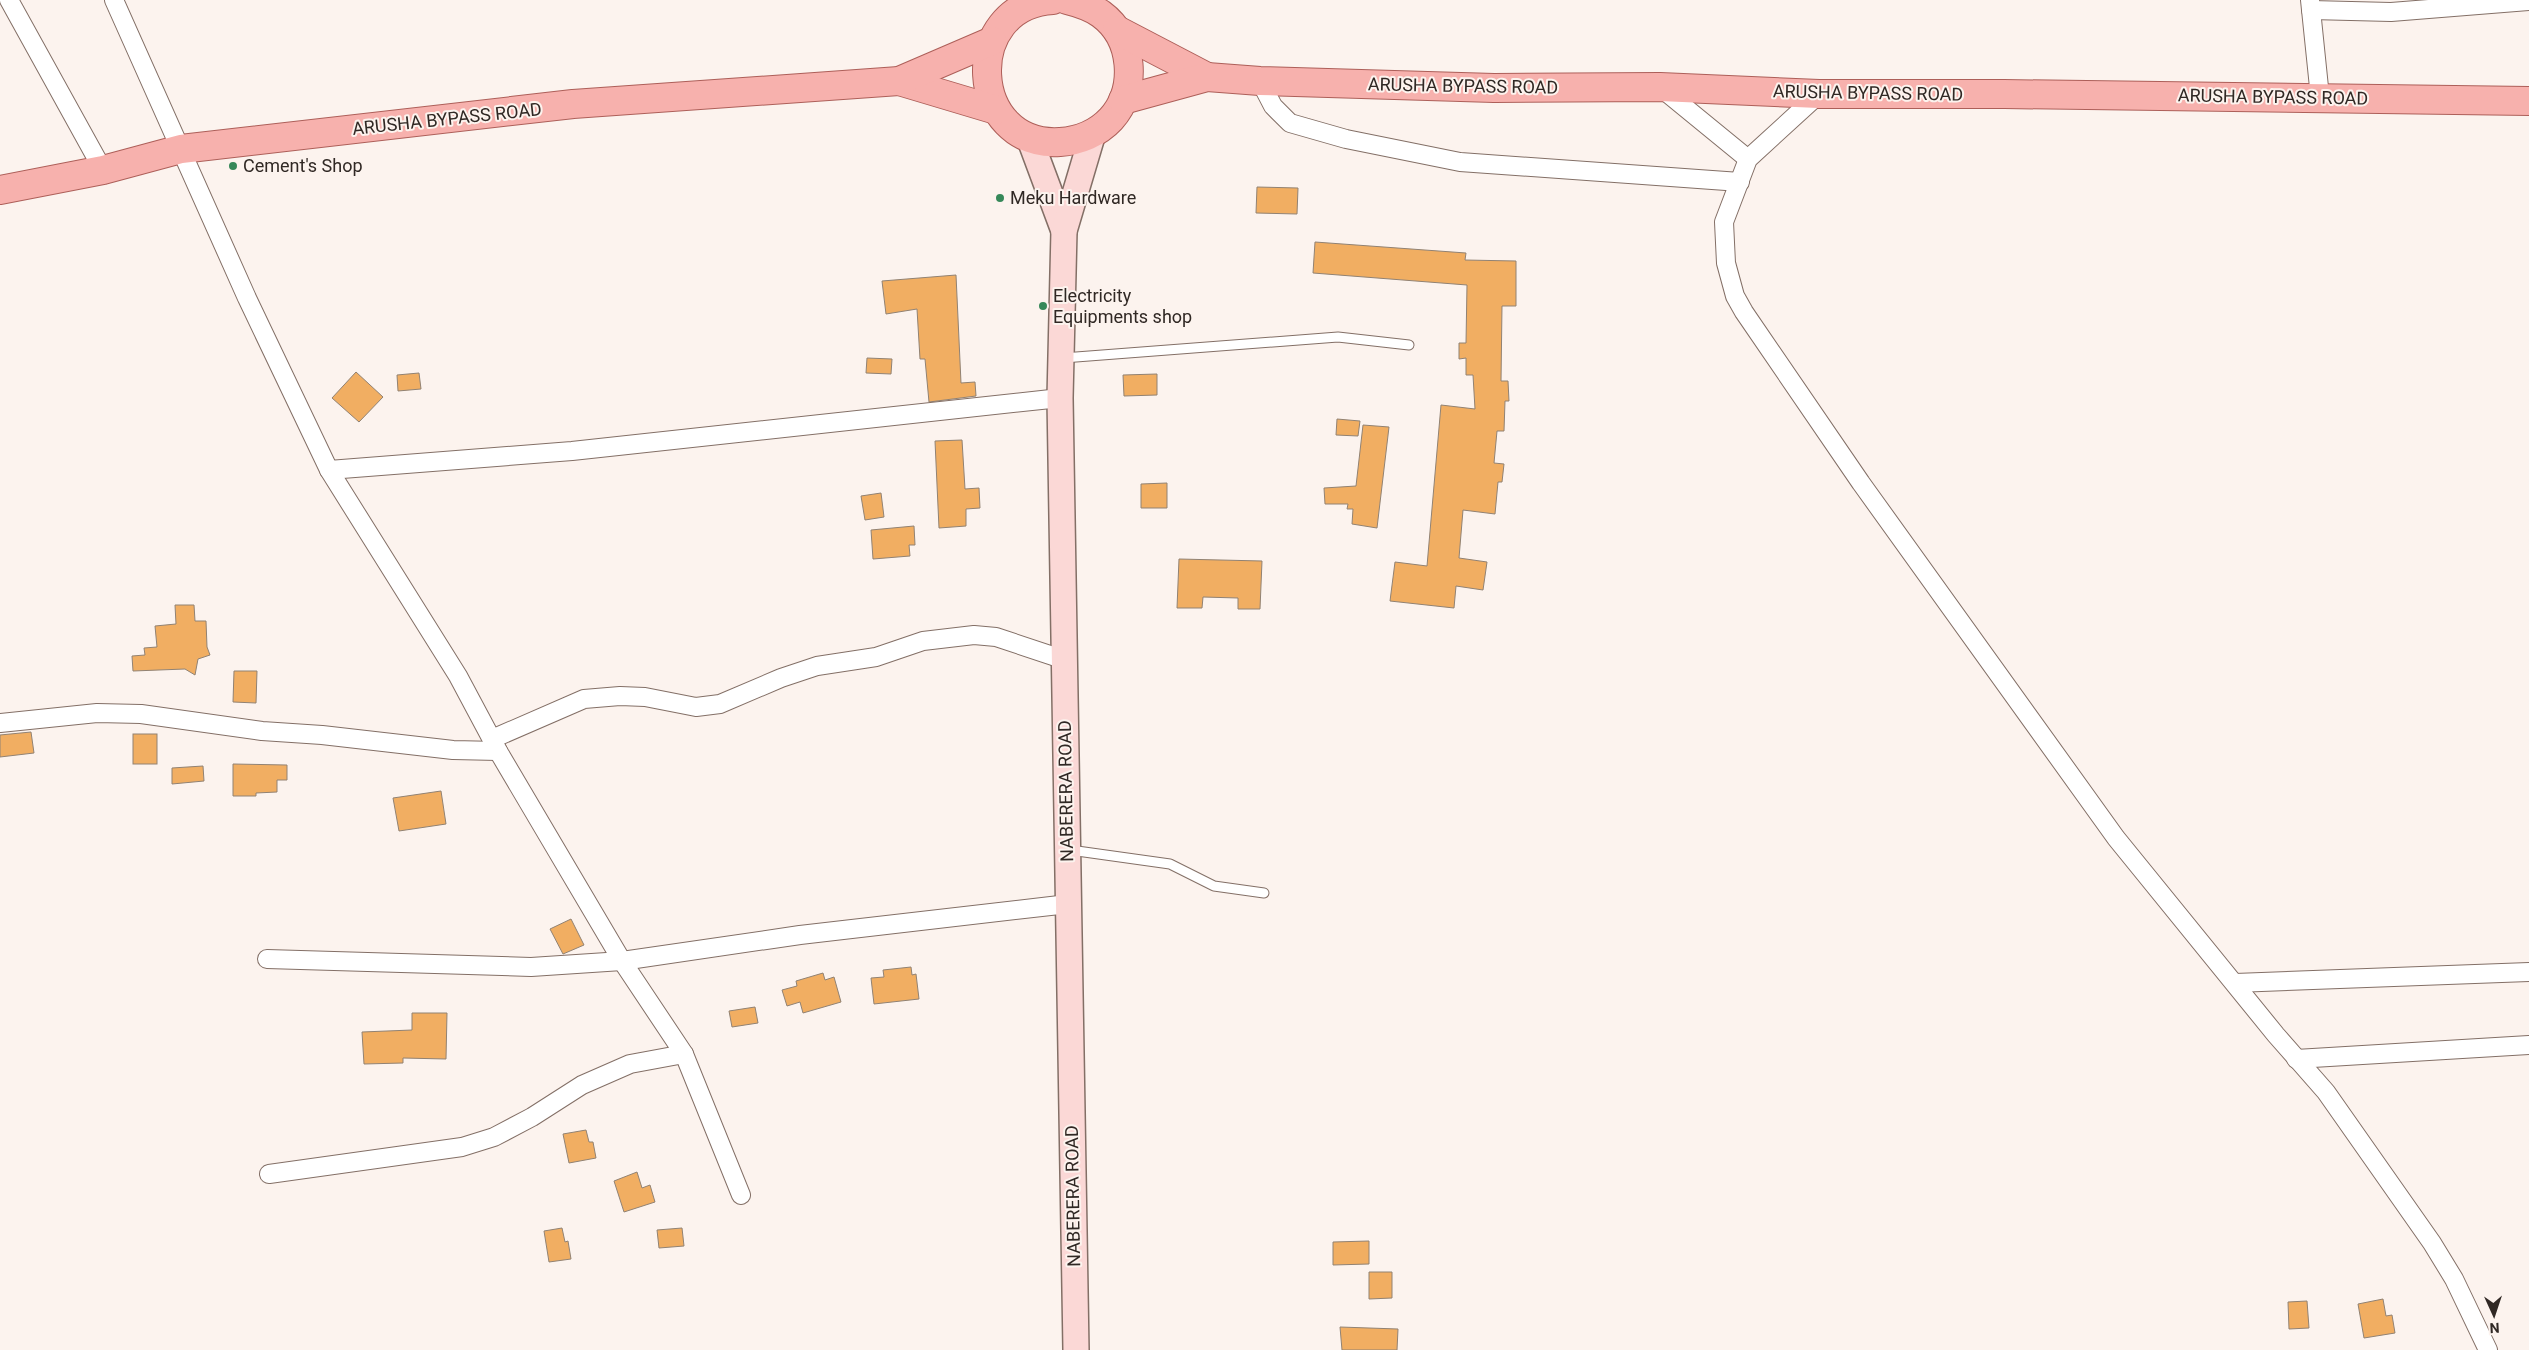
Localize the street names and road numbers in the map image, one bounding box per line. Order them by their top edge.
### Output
street label: ARUSHA BYPASS ROAD [1368,73,1558,98]
street label: ARUSHA BYPASS ROAD [1773,80,1963,105]
street label: ARUSHA BYPASS ROAD [2178,84,2368,109]
street label: ARUSHA BYPASS ROAD [351,98,543,139]
street label: NABERERA ROAD [1054,720,1077,862]
street label: NABERERA ROAD [1061,1125,1084,1267]

